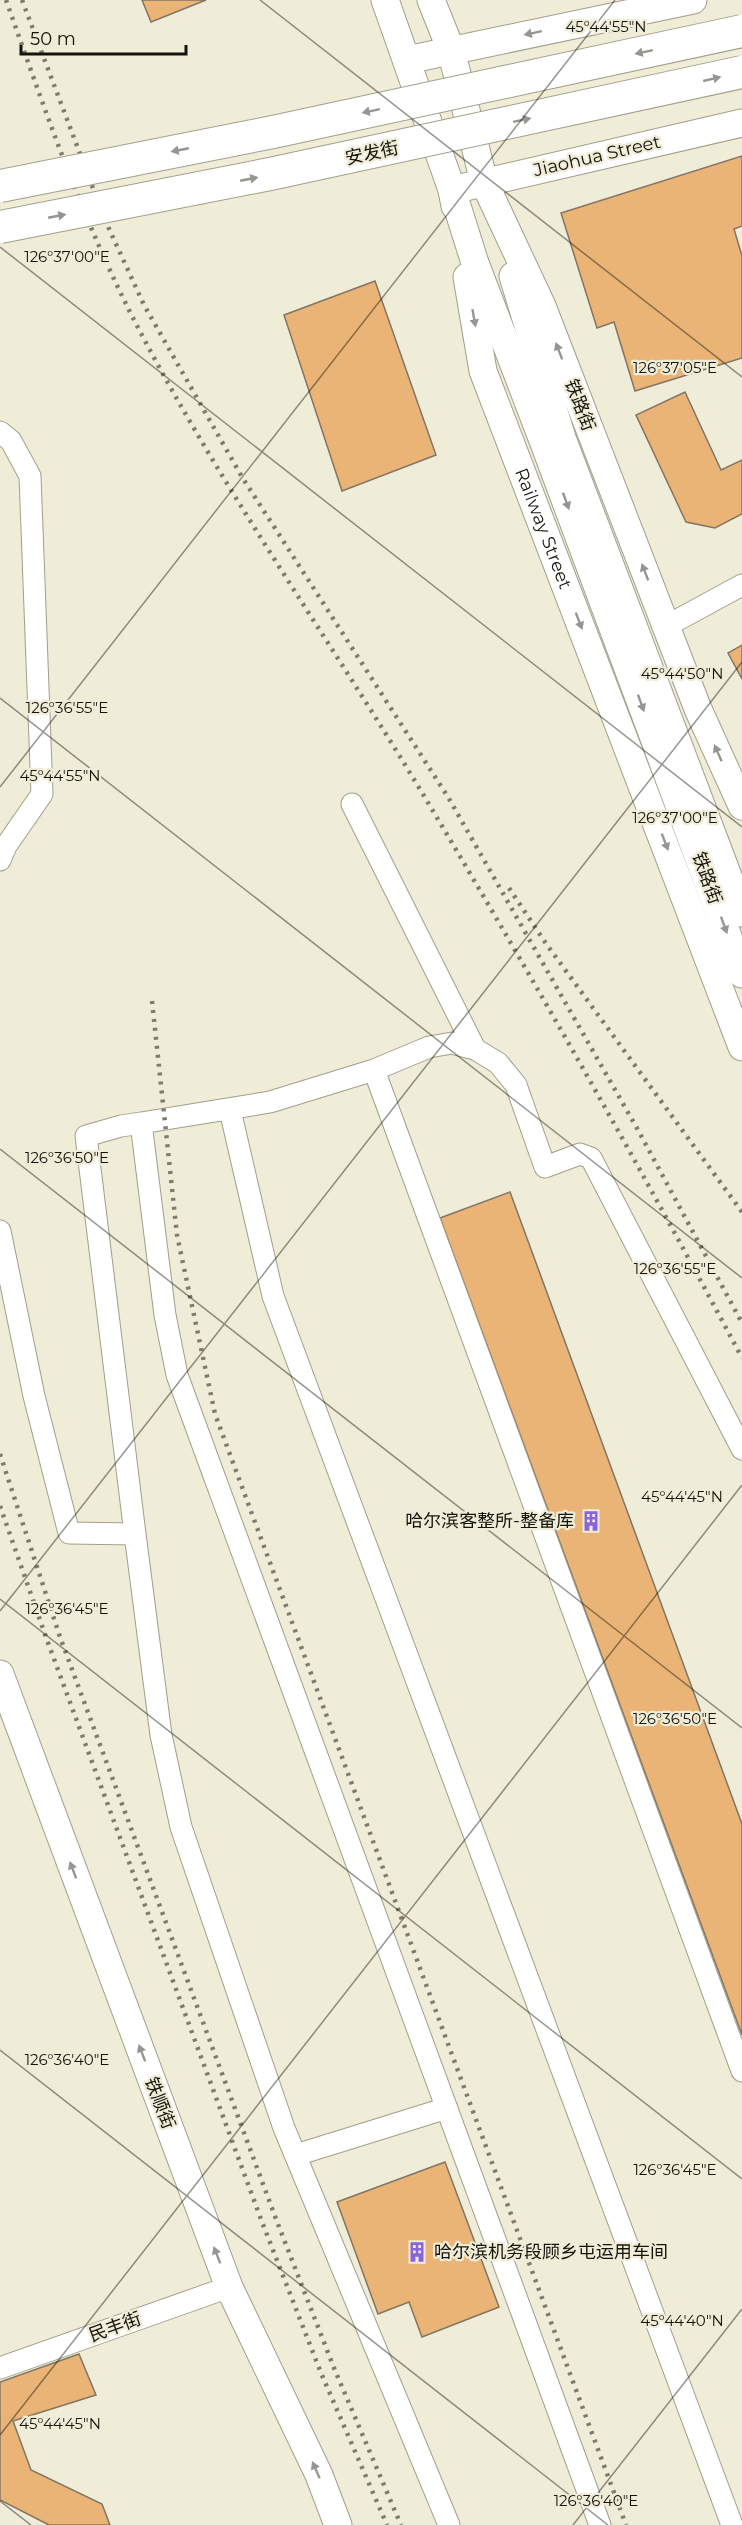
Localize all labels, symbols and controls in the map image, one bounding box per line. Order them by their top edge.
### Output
text: 45°44'55"N [565,17,647,36]
scale bar [21,18,186,56]
text: 50 m [30,28,76,50]
one-way arrow [524,29,543,38]
one-way arrow [635,48,653,58]
one-way arrow [703,74,721,84]
one-way arrow [361,107,380,116]
one-way arrow [512,115,531,125]
street label: Jiaohua Street [530,131,663,182]
street label: 安发街 [343,137,401,169]
one-way arrow [170,146,189,155]
one-way arrow [239,174,258,183]
one-way arrow [48,211,67,220]
text: 126°37'00"E [24,247,110,266]
one-way arrow [470,309,479,328]
one-way arrow [554,342,564,360]
text: 126°37'05"E [633,358,717,377]
street label: 铁路街 [560,376,600,434]
street label: Railway Street [510,465,576,592]
one-way arrow [561,492,571,510]
one-way arrow [640,563,649,581]
one-way arrow [575,612,584,630]
text: 45°44'50"N [641,664,723,683]
one-way arrow [637,694,647,712]
text: 126°36'55"E [26,698,108,717]
one-way arrow [713,744,722,761]
text: 45°44'55"N [19,766,101,785]
text: 126°37'00"E [632,808,718,827]
one-way arrow [660,833,670,851]
street label: 铁路街 [687,849,727,907]
one-way arrow [720,916,729,934]
text: 126°36'50"E [25,1148,109,1167]
text: 126°36'55"E [634,1259,716,1278]
text: 45°44'45"N [641,1487,723,1506]
building icon: 哈尔滨客整所-整备库 [579,1509,603,1533]
place label: 哈尔滨客整所-整备库 [405,1510,574,1532]
text: 126°36'45"E [25,1599,109,1618]
text: 126°36'50"E [633,1709,717,1728]
one-way arrow [68,1861,78,1879]
one-way arrow [136,2044,146,2062]
text: 126°36'40"E [25,2050,109,2069]
street label: 铁顺街 [140,2074,180,2132]
text: 126°36'45"E [633,2160,717,2179]
building icon: 哈尔滨机务段顾乡屯运用车间 [405,2240,429,2264]
place label: 哈尔滨机务段顾乡屯运用车间 [434,2241,668,2263]
one-way arrow [212,2246,222,2264]
street label: 民丰街 [86,2307,144,2347]
text: 45°44'40"N [640,2311,724,2330]
text: 45°44'45"N [19,2414,101,2433]
one-way arrow [312,2462,321,2479]
text: 126°36'40"E [554,2491,638,2510]

